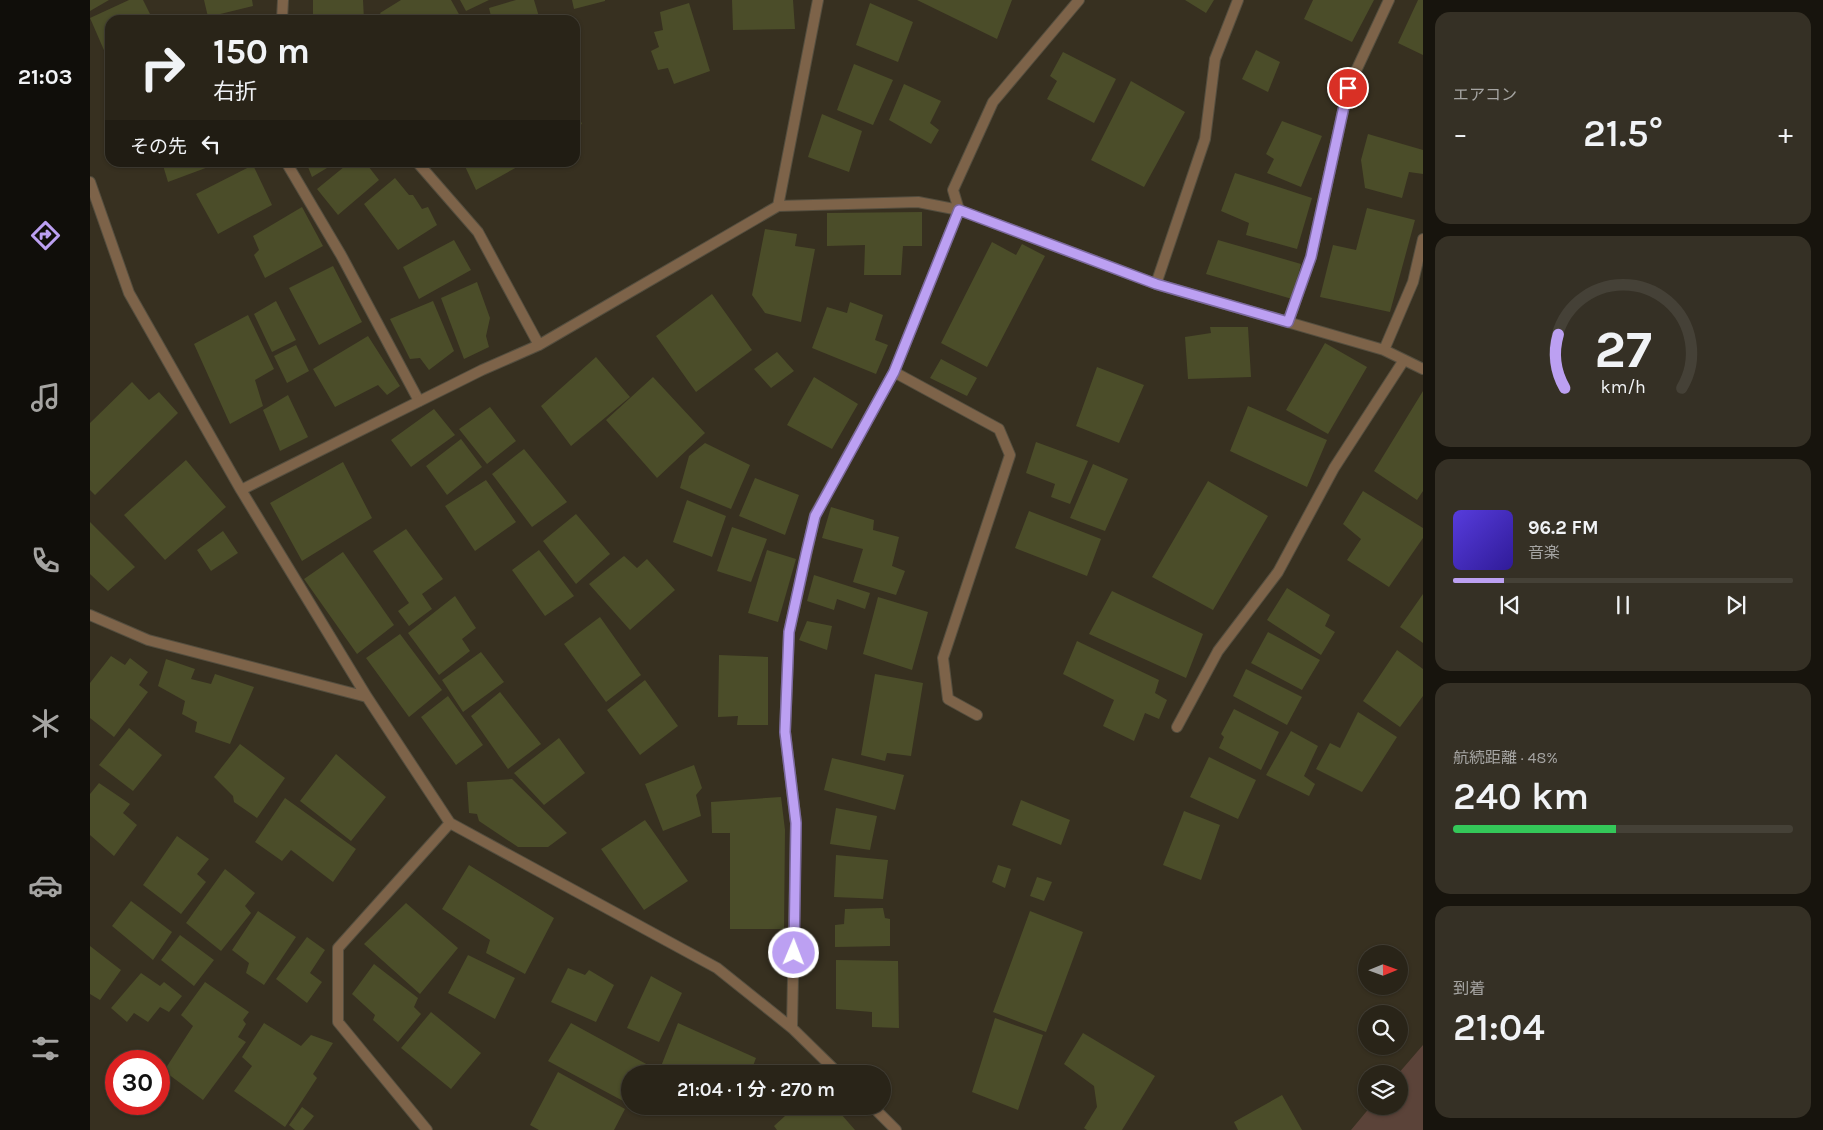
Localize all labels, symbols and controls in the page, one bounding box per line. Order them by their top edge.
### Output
text: 150 m [213,31,310,72]
icon: right [130,35,195,100]
text: 21:03 [18,64,72,90]
pin [1327,67,1369,109]
icon: arrive [1334,74,1362,102]
text: 右折 [213,79,257,105]
text: エアコン [1453,85,1517,104]
text: 21.5° [1583,111,1663,156]
text: − [1453,117,1468,150]
text: + [1778,117,1793,150]
icon: left [197,130,225,158]
text: その先 [130,136,187,158]
icon: directions [28,218,63,253]
text: 27 [1594,319,1652,380]
text: km/h [1600,377,1646,398]
icon: music [28,380,63,415]
text: 96.2 FM [1528,517,1599,539]
icon: phone [28,543,63,578]
text: 音楽 [1528,543,1560,562]
icon: previous [1496,591,1524,619]
icon: pause [1609,591,1637,619]
icon: next [1722,591,1750,619]
icon: climate [28,706,63,741]
text: 航続距離 · 48% [1453,748,1558,767]
text: 240 km [1453,774,1589,819]
icon: car [28,868,63,903]
position arrow [767,926,819,978]
north arrow [1358,945,1408,995]
map controls [1358,945,1408,1115]
text: 到着 [1453,979,1485,998]
button: search [1358,1005,1408,1055]
text: 21:04 [1453,1005,1545,1050]
icon: filters [28,1031,63,1066]
speed limit sign: 30 [105,1050,170,1115]
button: layers [1358,1065,1408,1115]
text: 21:04 · 1 分 · 270 m [677,1079,835,1101]

